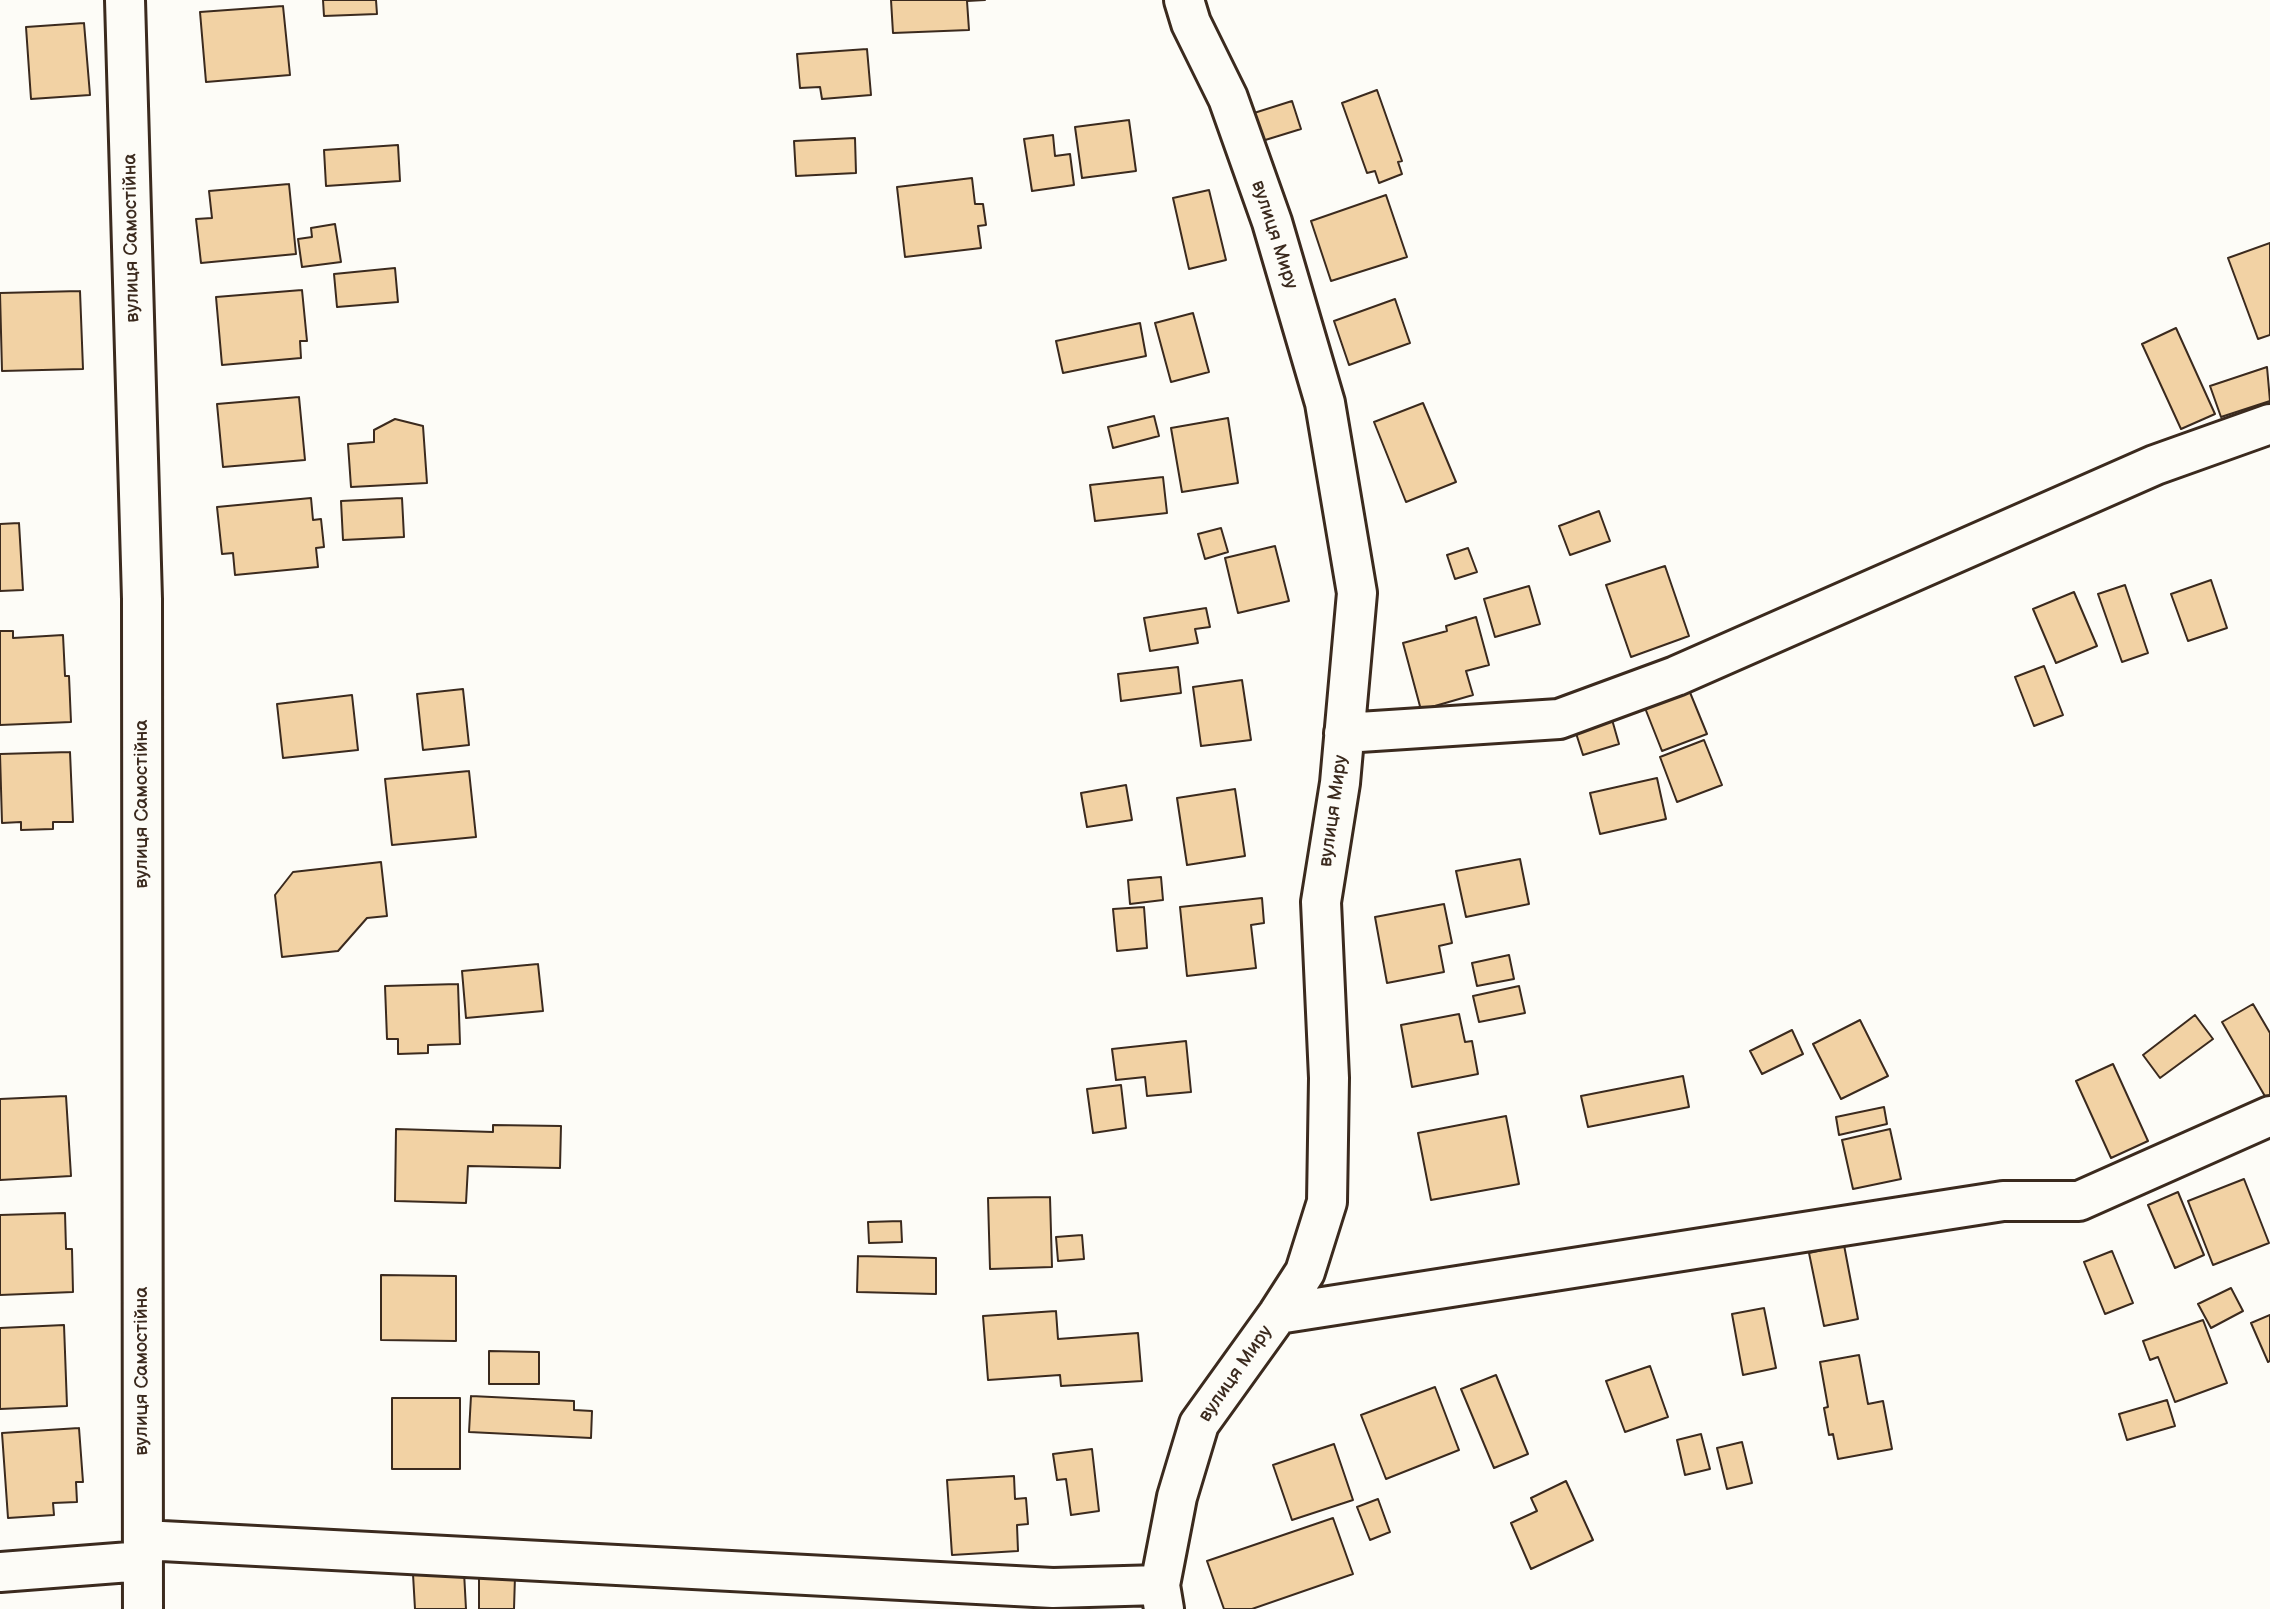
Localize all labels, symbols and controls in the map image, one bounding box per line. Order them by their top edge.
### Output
street label: вулиця Самостійна [119,153,145,323]
street label: вулиця Миру [1246,178,1302,292]
street label: вулиця Самостійна [131,719,153,889]
street label: вулиця Миру [1315,754,1353,868]
street label: вулиця Самостійна [131,1286,153,1456]
street label: вулиця Миру [1194,1321,1278,1427]

